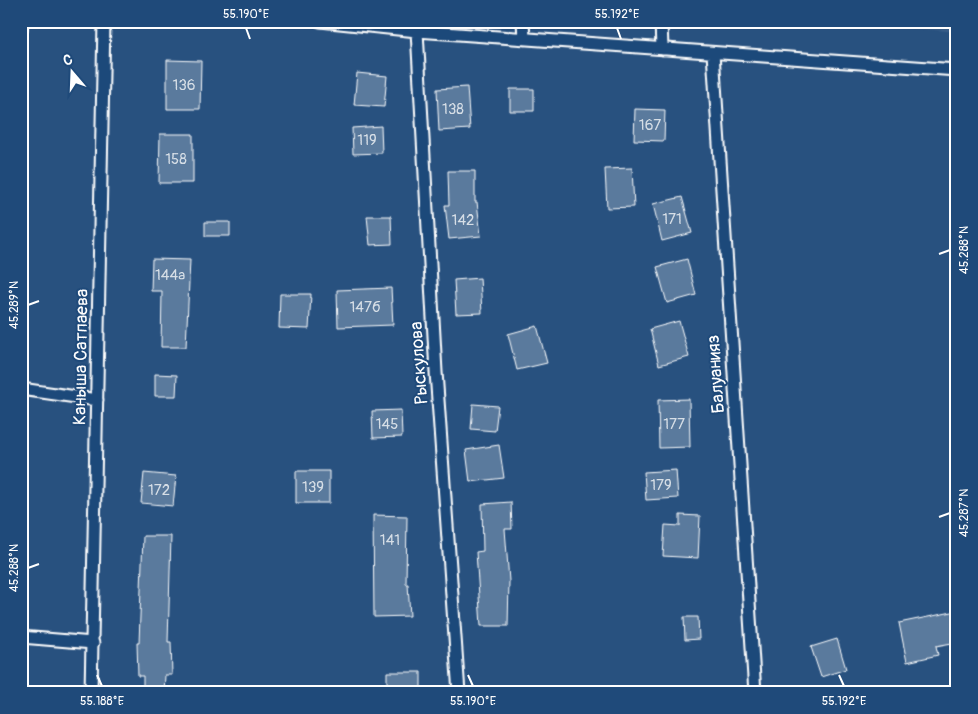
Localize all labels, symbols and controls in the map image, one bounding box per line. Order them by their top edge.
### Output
text: 55.190°E [223,7,269,22]
text: 55.192°E [595,7,639,22]
north arrow [48,48,98,98]
text: С [61,51,75,70]
house number: 136 [173,76,195,95]
house number: 138 [442,100,464,119]
house number: 167 [639,116,661,135]
house number: 119 [357,131,377,150]
house number: 158 [165,150,187,169]
house number: 171 [662,210,682,229]
house number: 142 [452,211,474,230]
text: 45.288°N [957,226,972,274]
house number: 144а [155,266,185,285]
text: 45.289°N [7,281,22,329]
street label: Каныша Сатпаева [68,289,94,425]
house number: 147б [349,298,381,317]
street label: Рыскулова [405,321,433,405]
street label: Балуанияз [702,334,730,414]
house number: 145 [376,415,398,434]
house number: 177 [663,415,685,434]
house number: 179 [650,476,672,495]
house number: 139 [302,478,324,497]
house number: 172 [148,481,170,500]
text: 45.287°N [957,489,972,537]
house number: 141 [380,531,400,550]
text: 45.288°N [7,544,22,592]
text: 55.188°E [80,694,124,709]
text: 55.190°E [450,694,496,709]
text: 55.192°E [822,694,866,709]

